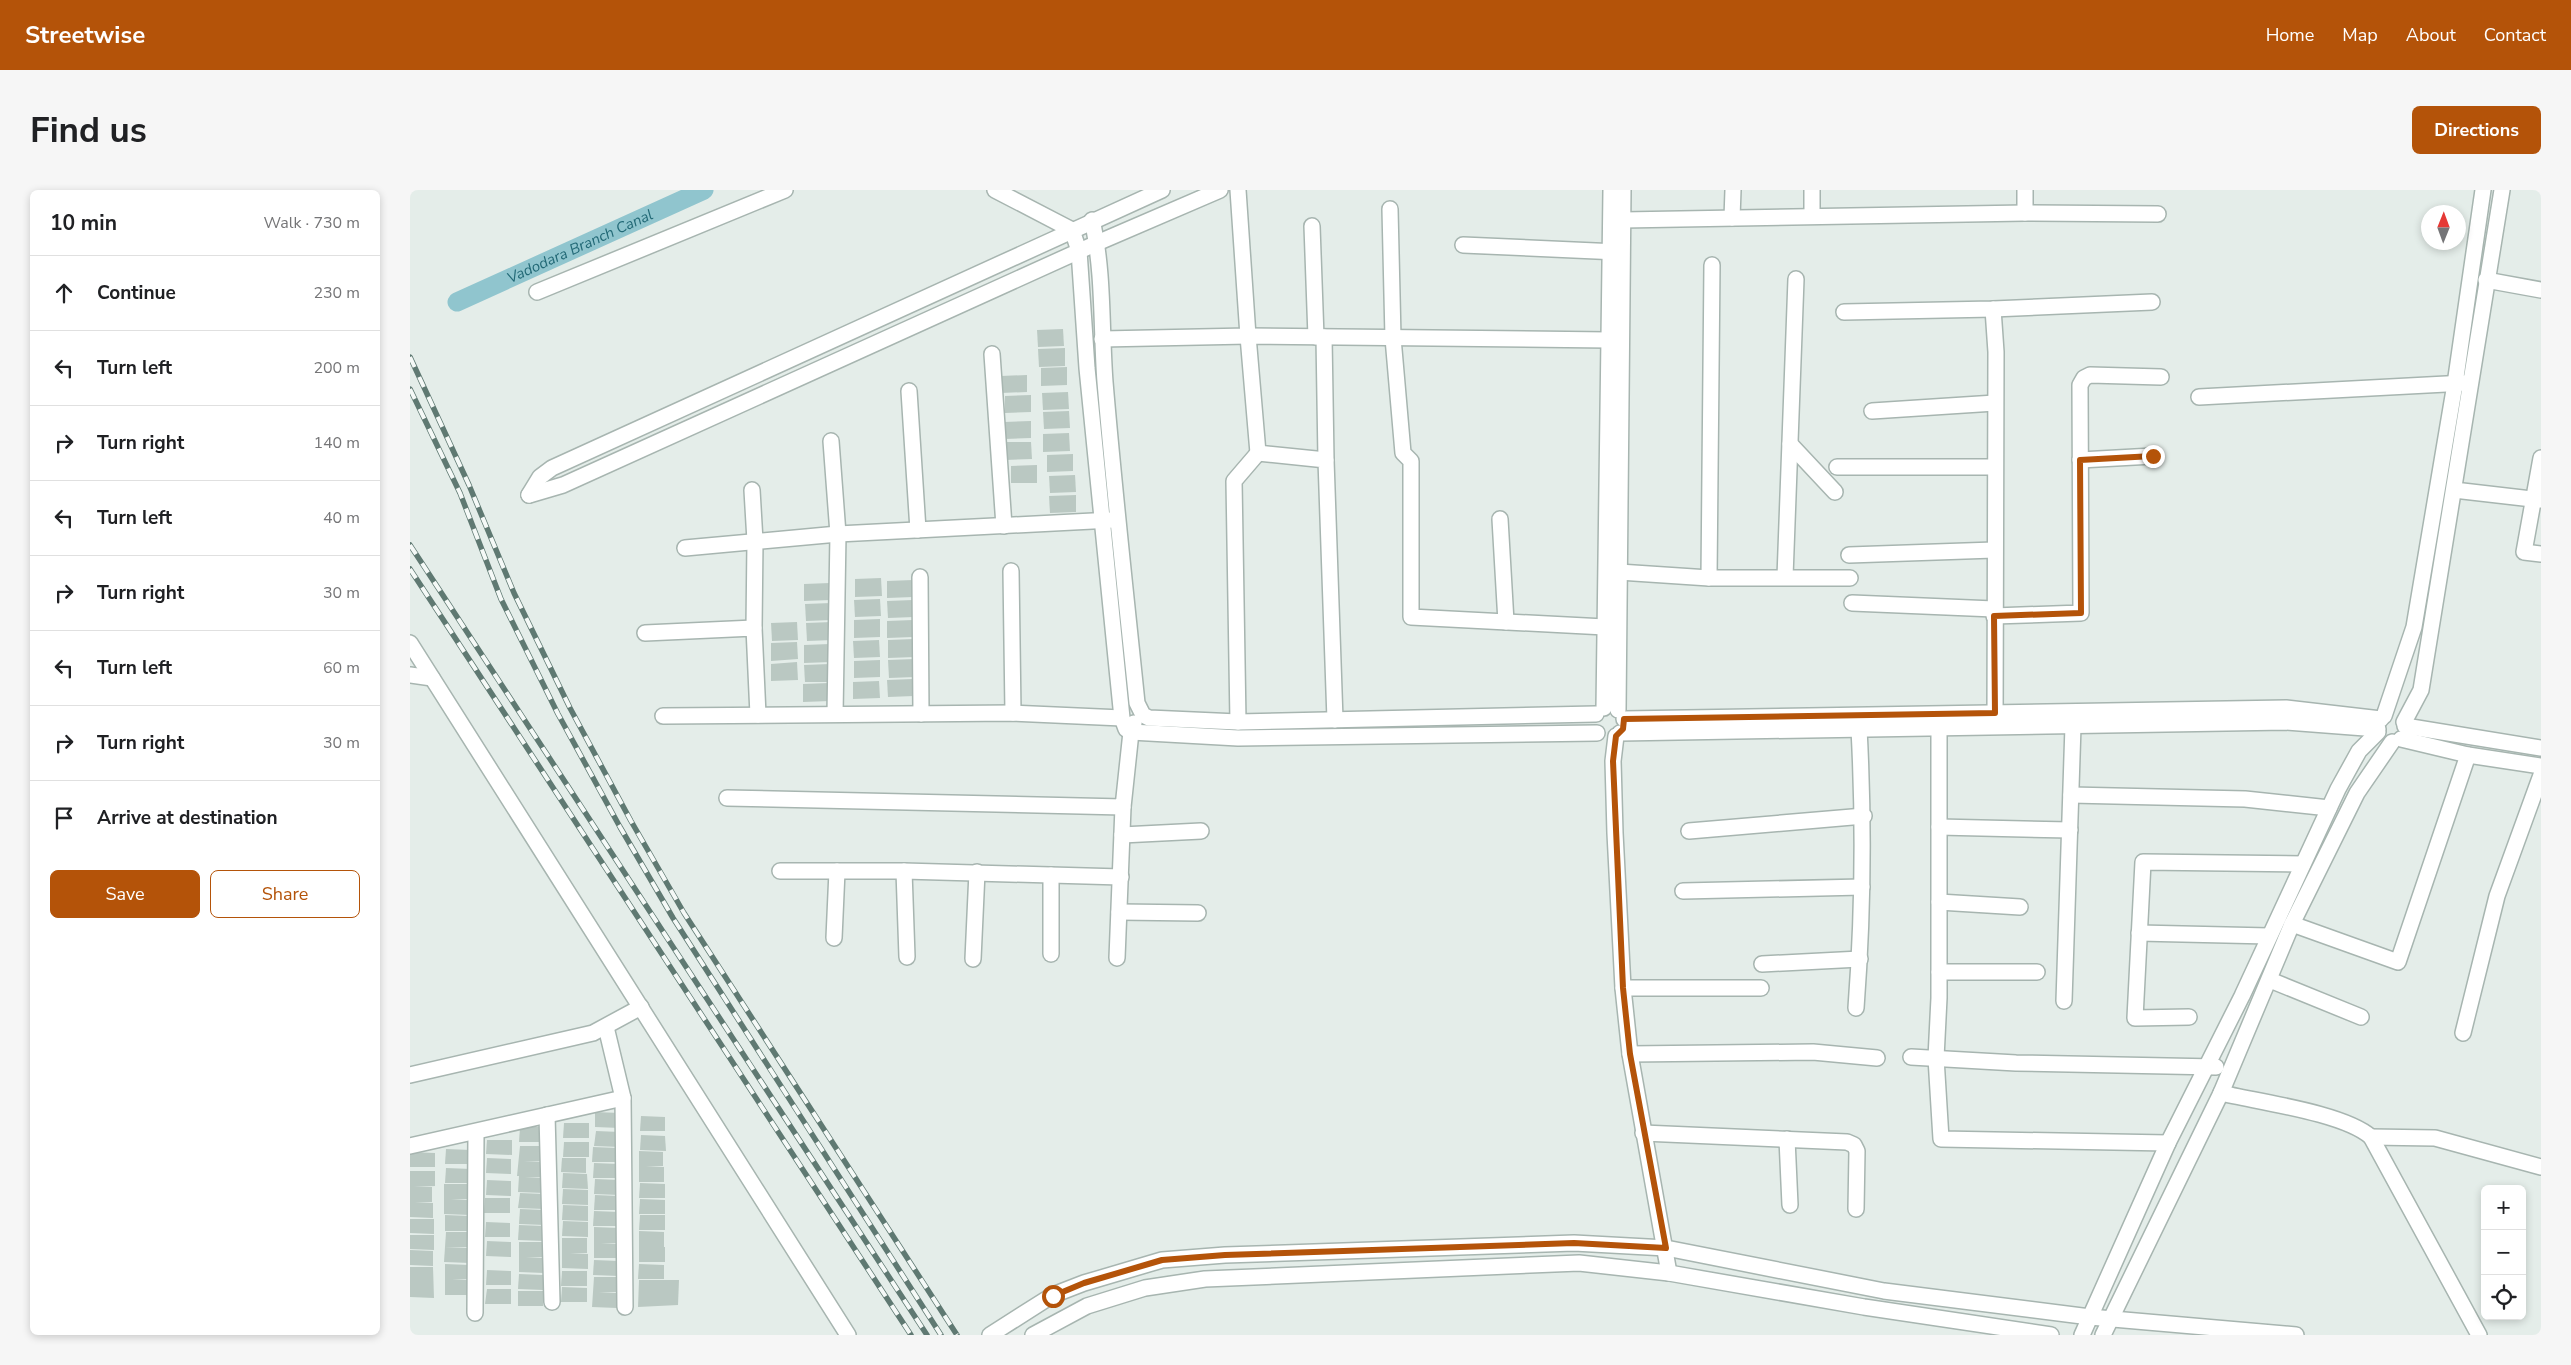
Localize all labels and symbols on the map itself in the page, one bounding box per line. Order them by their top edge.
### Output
water label: Vadodara Branch Canal [504,204,656,288]
north arrow [2421,205,2466,250]
route end [2142,445,2165,468]
route start [1042,1285,1065,1308]

